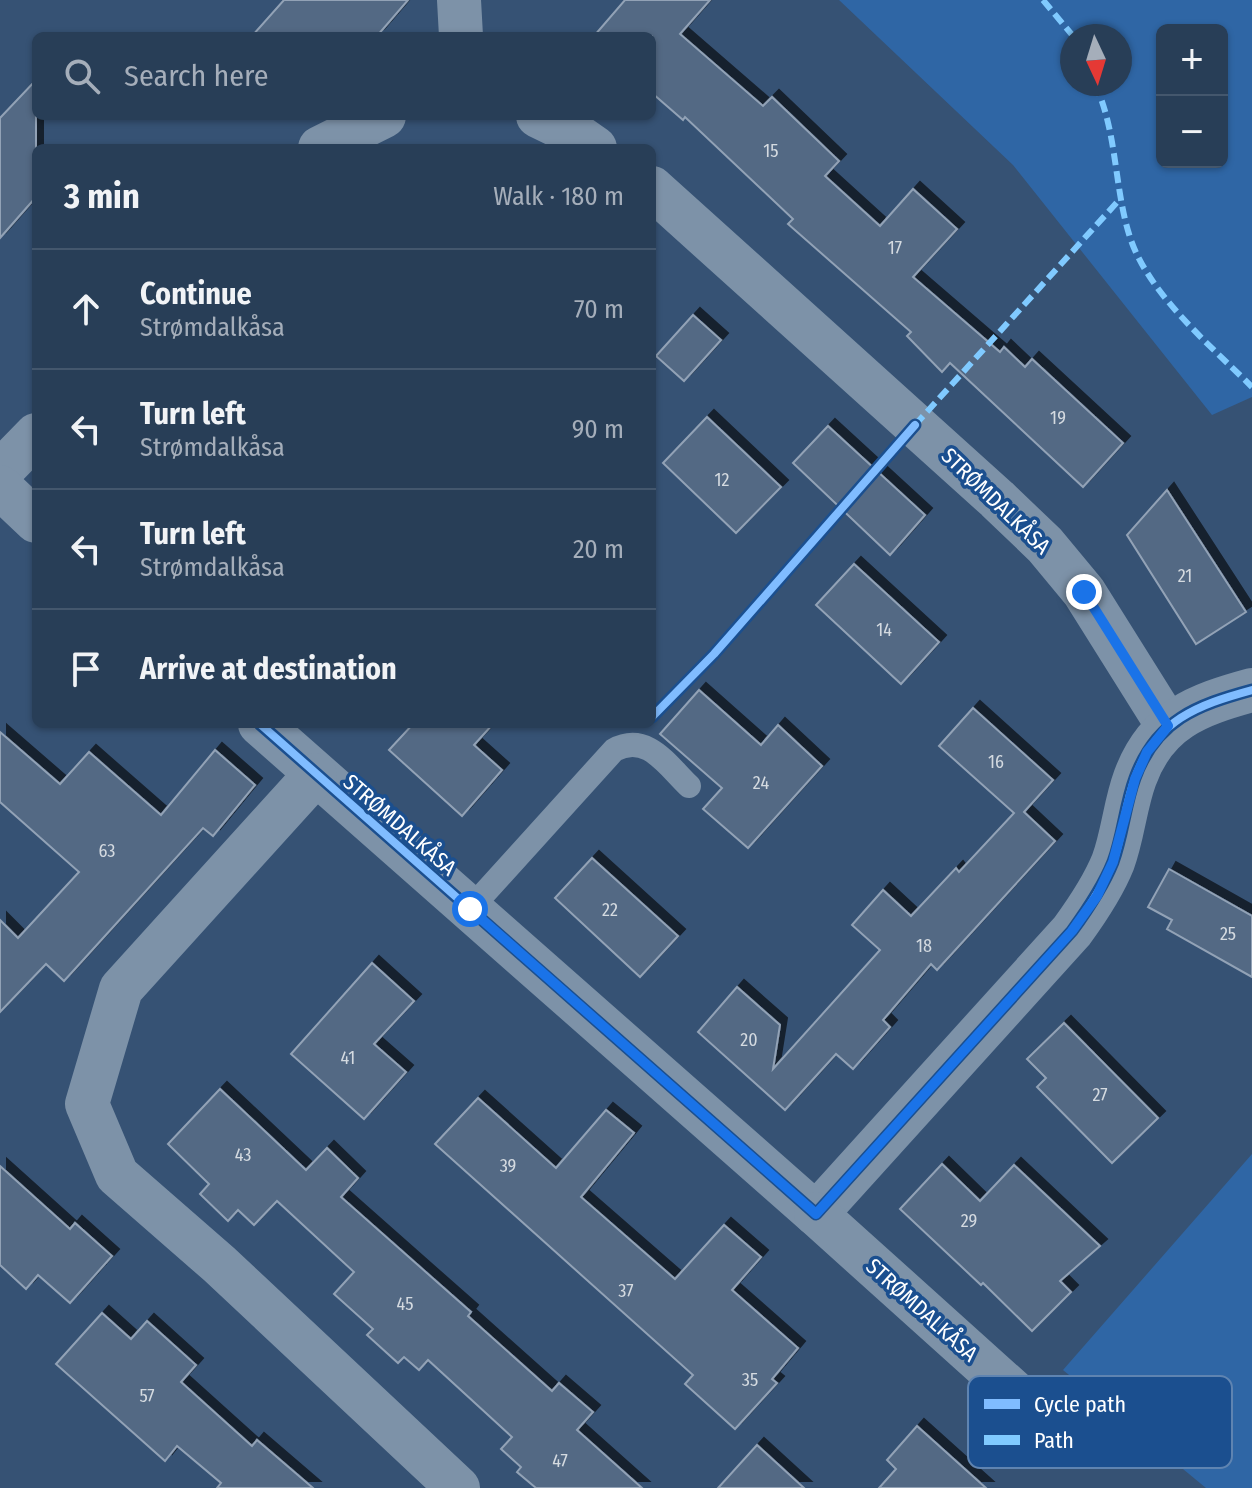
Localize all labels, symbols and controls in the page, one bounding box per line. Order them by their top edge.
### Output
north arrow [1060,24,1132,96]
map controls [1156,24,1228,168]
button: + [1156,24,1228,96]
search box [32,32,656,120]
icon: search [60,54,104,98]
text: Search here [124,58,269,94]
button: − [1156,96,1228,168]
house number: 15 [763,140,779,162]
text: 3 min [64,176,140,217]
text: Walk · 180 m [493,181,624,212]
house number: 17 [888,237,902,259]
text: Continue [140,276,252,312]
icon: ahead [64,287,108,331]
text: 70 m [574,294,624,325]
text: Strømdalkåsa [140,312,285,343]
text: Turn left [140,396,246,432]
icon: left [64,407,108,451]
house number: 19 [1050,407,1066,429]
text: 90 m [572,414,624,445]
text: Strømdalkåsa [140,432,285,463]
street label: STRØMDALKÅSA [936,442,1056,560]
house number: 12 [715,469,730,491]
text: Turn left [140,516,246,552]
icon: left [64,527,108,571]
text: 20 m [573,534,624,565]
text: Strømdalkåsa [140,552,285,583]
house number: 21 [1178,565,1192,587]
route end [1066,574,1102,610]
house number: 14 [876,619,892,641]
icon: arrive [64,647,108,691]
text: Arrive at destination [140,651,397,687]
house number: 16 [988,751,1004,773]
street label: STRØMDALKÅSA [338,768,462,882]
house number: 24 [753,772,769,794]
house number: 63 [99,840,115,862]
route start [452,891,488,927]
house number: 22 [602,899,618,921]
house number: 25 [1220,923,1236,945]
house number: 18 [916,935,932,957]
house number: 20 [740,1029,758,1051]
house number: 41 [341,1047,355,1069]
house number: 27 [1092,1084,1108,1106]
house number: 43 [235,1144,251,1166]
house number: 39 [500,1155,516,1177]
house number: 29 [961,1210,977,1232]
street label: STRØMDALKÅSA [861,1253,984,1368]
house number: 37 [618,1280,634,1302]
house number: 45 [397,1293,413,1315]
house number: 35 [742,1369,758,1391]
legend [968,1376,1232,1468]
house number: 57 [139,1385,155,1407]
text: Cycle path [1034,1391,1126,1418]
text: Path [1034,1427,1074,1454]
house number: 47 [552,1450,568,1472]

